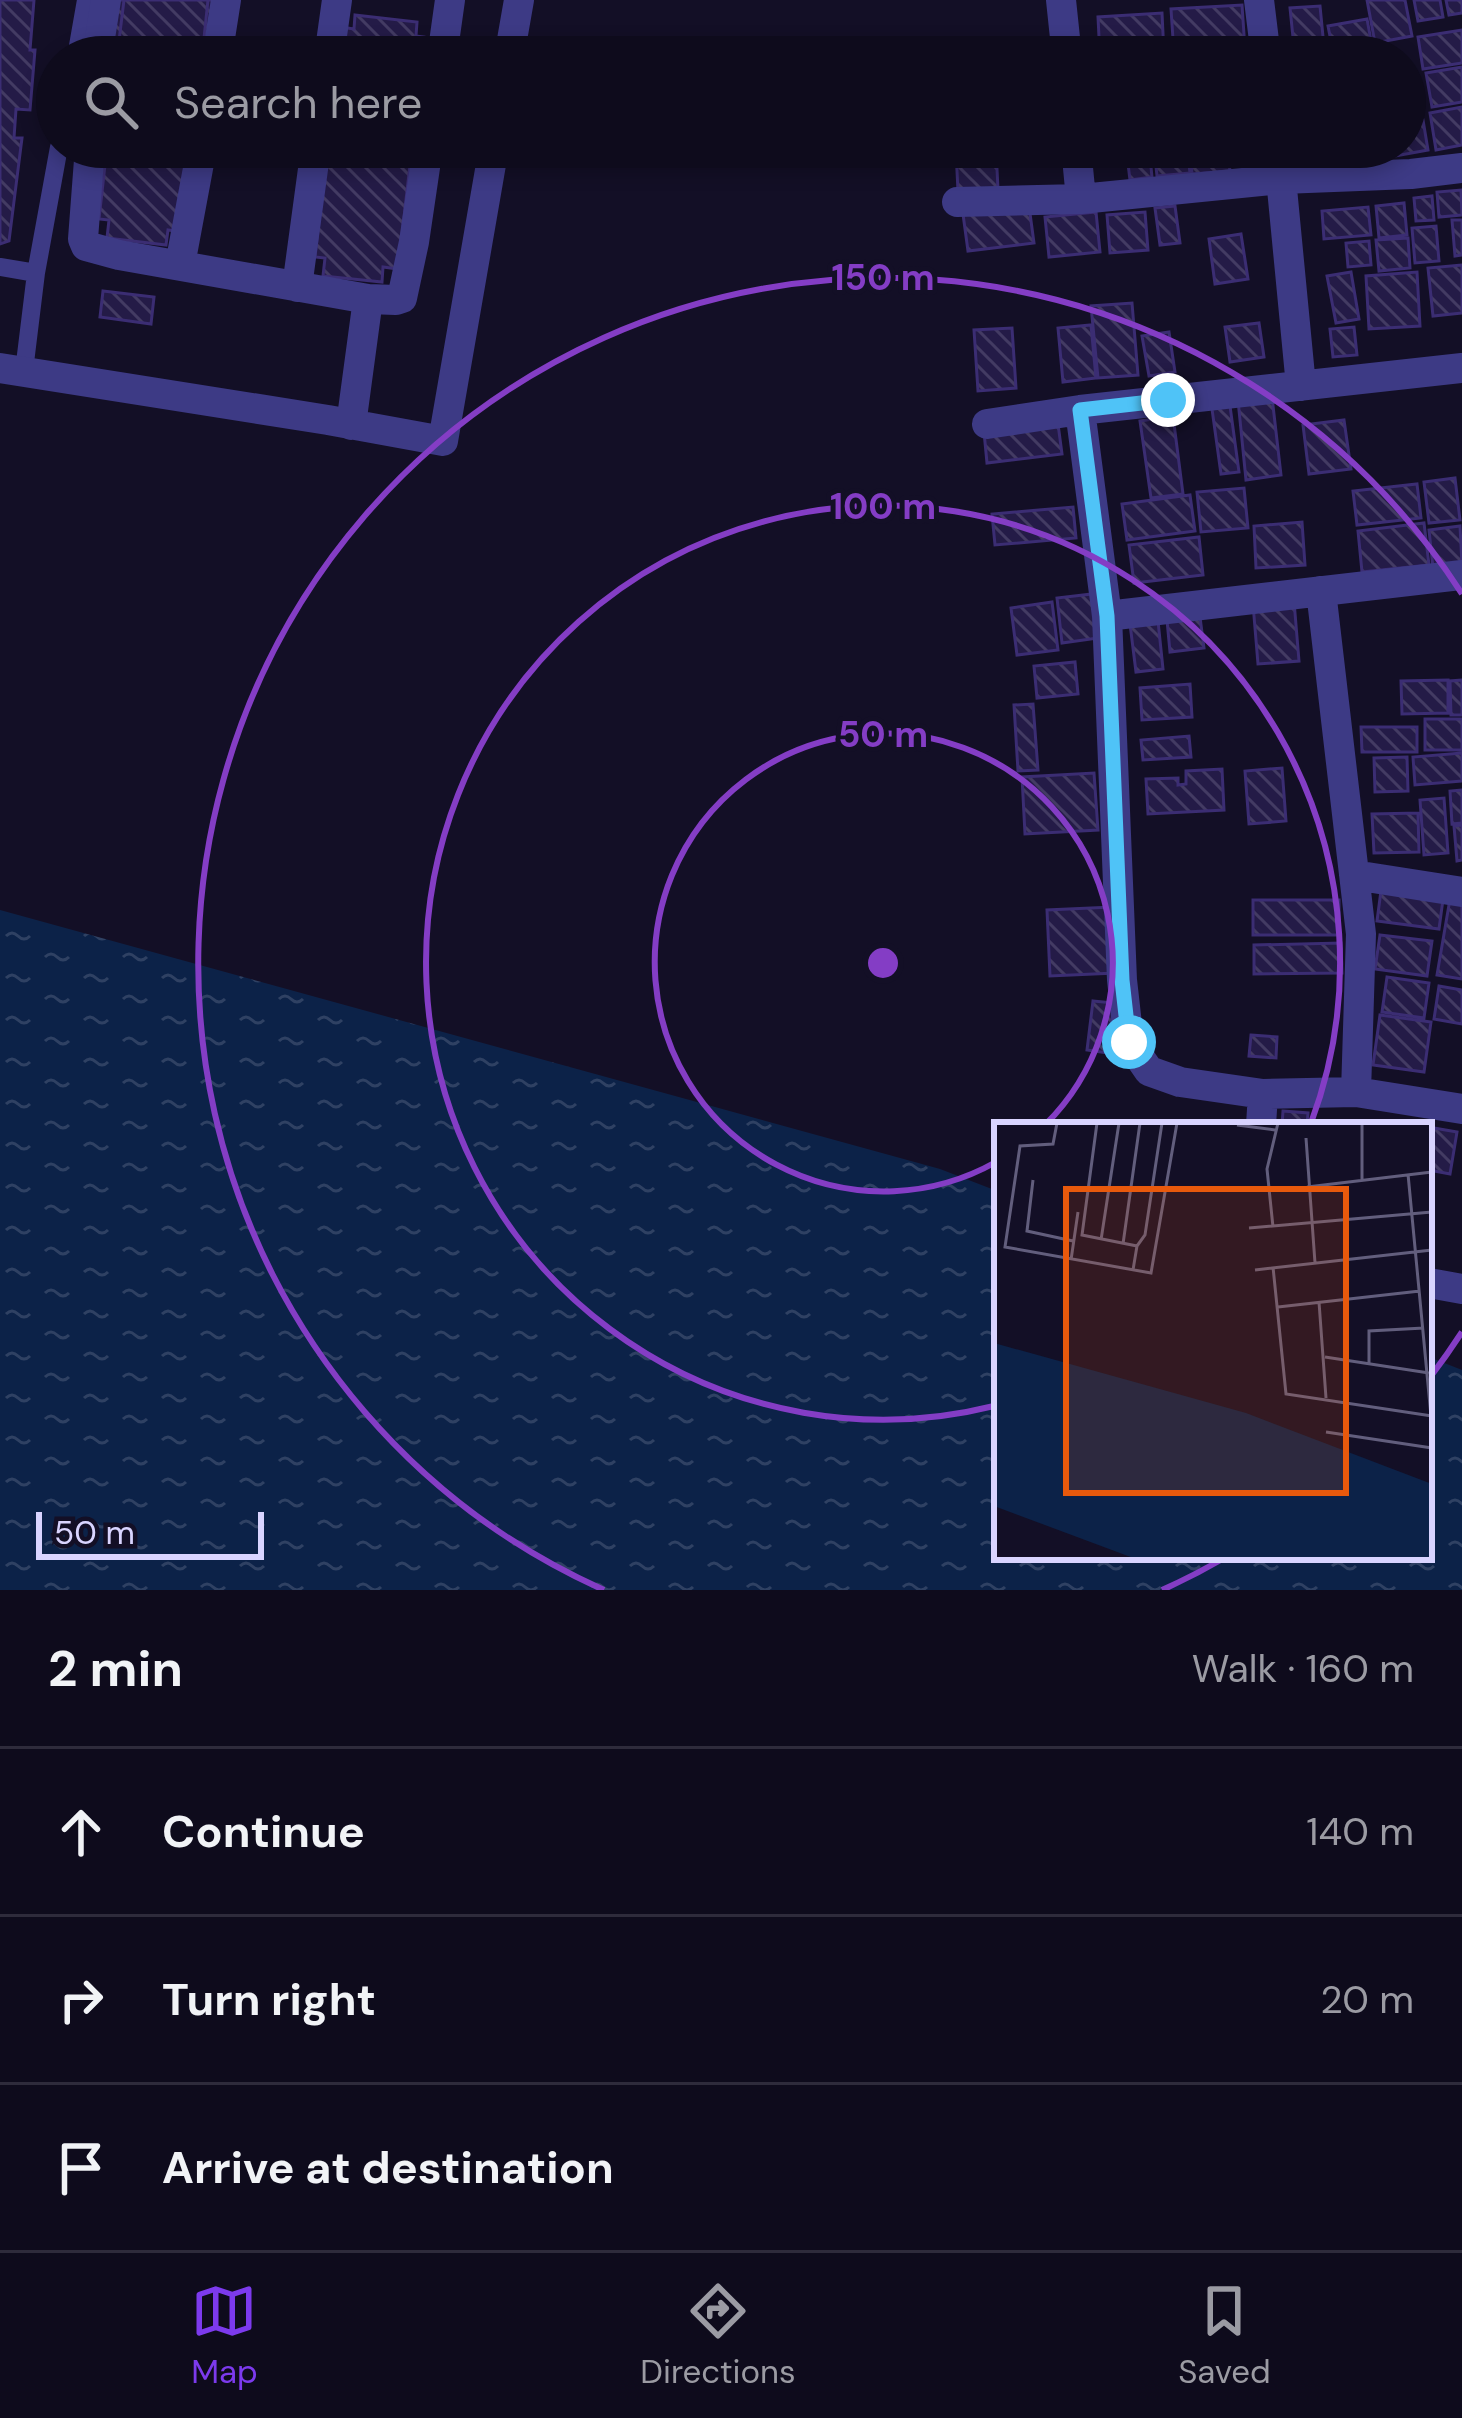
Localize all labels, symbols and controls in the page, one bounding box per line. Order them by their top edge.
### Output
search box [36,36,1426,168]
icon: search [78,69,144,135]
text: Search here [174,73,422,132]
text: 150 m [831,254,935,301]
route end [1141,373,1195,427]
text: 100 m [830,483,936,530]
text: 50 m [838,711,928,758]
centre of rings [862,942,904,984]
route start [1102,1015,1156,1069]
inset map [994,1122,1432,1560]
scale bar [36,1506,264,1559]
text: 50 m [54,1511,135,1554]
text: 2 min [48,1635,183,1702]
text: Walk · 160 m [1192,1643,1414,1694]
icon: ahead [48,1799,114,1865]
text: Continue [162,1802,365,1861]
text: 140 m [1306,1806,1414,1857]
icon: right [48,1967,114,2033]
text: Turn right [162,1970,376,2029]
text: 20 m [1320,1974,1414,2025]
icon: arrive [48,2135,114,2201]
text: Arrive at destination [162,2138,614,2197]
tab: Map [191,2278,258,2393]
tab: Directions [640,2278,796,2393]
tab: Saved [1178,2278,1271,2393]

